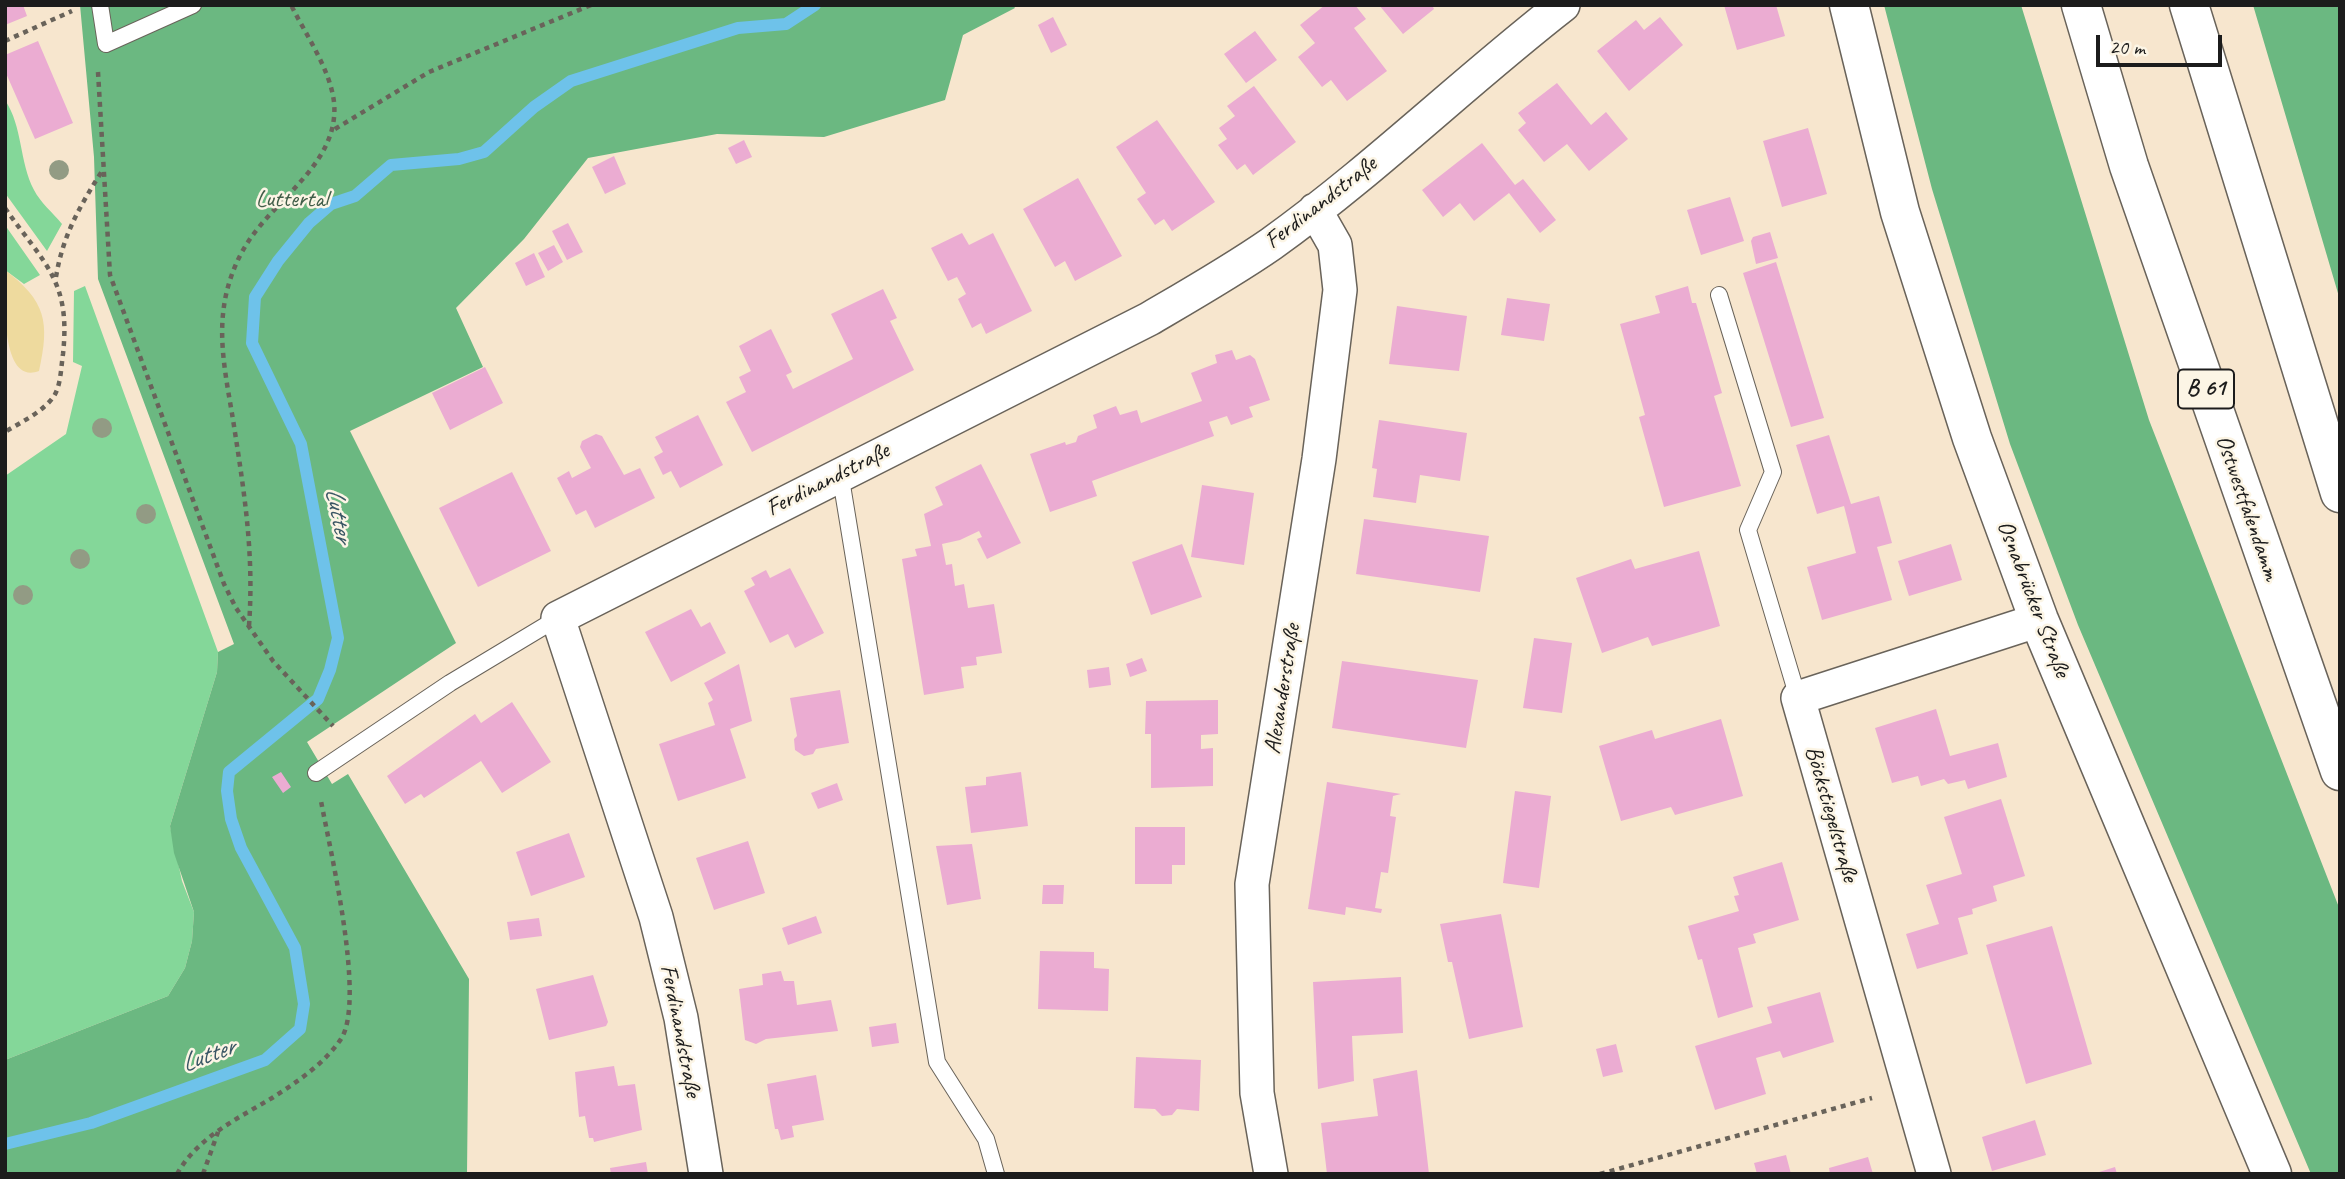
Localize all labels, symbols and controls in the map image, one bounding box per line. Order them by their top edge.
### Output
scale bar [2100,21,2226,65]
text: 20 m [2109,34,2145,60]
street label: Ferdinandstraße [1259,150,1383,256]
park label: Luttertal [256,186,328,214]
road number: B 61 [2178,370,2234,408]
street label: Ostwestfalendamm [2209,431,2285,585]
street label: Ferdinandstraße [762,437,894,523]
water label: Lutter [317,485,359,545]
street label: Osnabrücker Straße [1990,517,2076,681]
street label: Alexanderstraße [1259,622,1307,756]
street label: Böckstiegelstraße [1798,743,1864,885]
street label: Ferdinandstraße [653,962,707,1100]
water label: Lutter [177,1032,239,1080]

